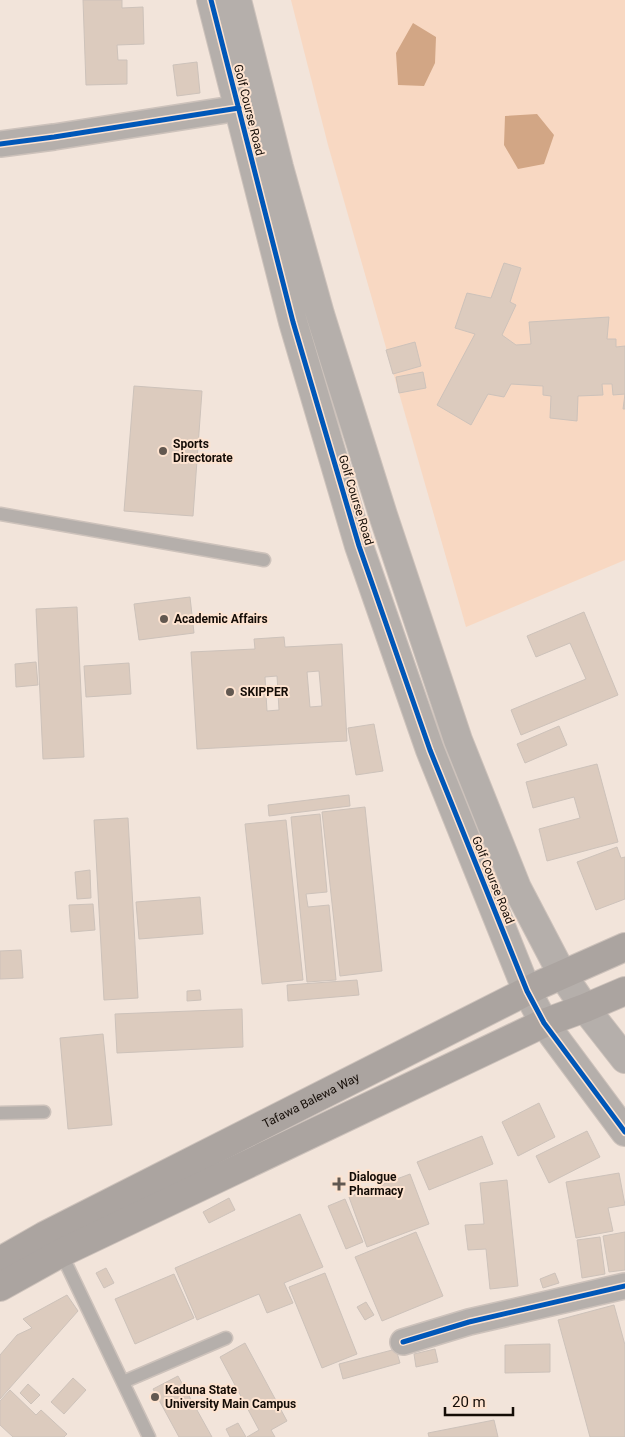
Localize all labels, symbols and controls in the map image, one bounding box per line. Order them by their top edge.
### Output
street label: Golf Course Road [231,63,267,157]
place label: Sports Directorate [173,437,233,465]
marker: Sports Directorate [157,445,169,457]
street label: Golf Course Road [336,453,376,547]
place label: Academic Affairs [174,612,268,626]
marker: Academic Affairs [158,613,170,625]
place label: SKIPPER [240,685,289,699]
marker: SKIPPER [224,686,236,698]
street label: Golf Course Road [469,834,517,926]
street label: Tafawa Balewa Way [260,1070,362,1131]
place label: Dialogue Pharmacy [349,1170,404,1198]
marker: Dialogue Pharmacy [333,1178,345,1190]
place label: Kaduna State University Main Campus [165,1383,296,1411]
scale bar [445,1384,512,1416]
marker: Kaduna State University Main Campus [149,1391,161,1403]
text: 20 m [452,1393,486,1411]

